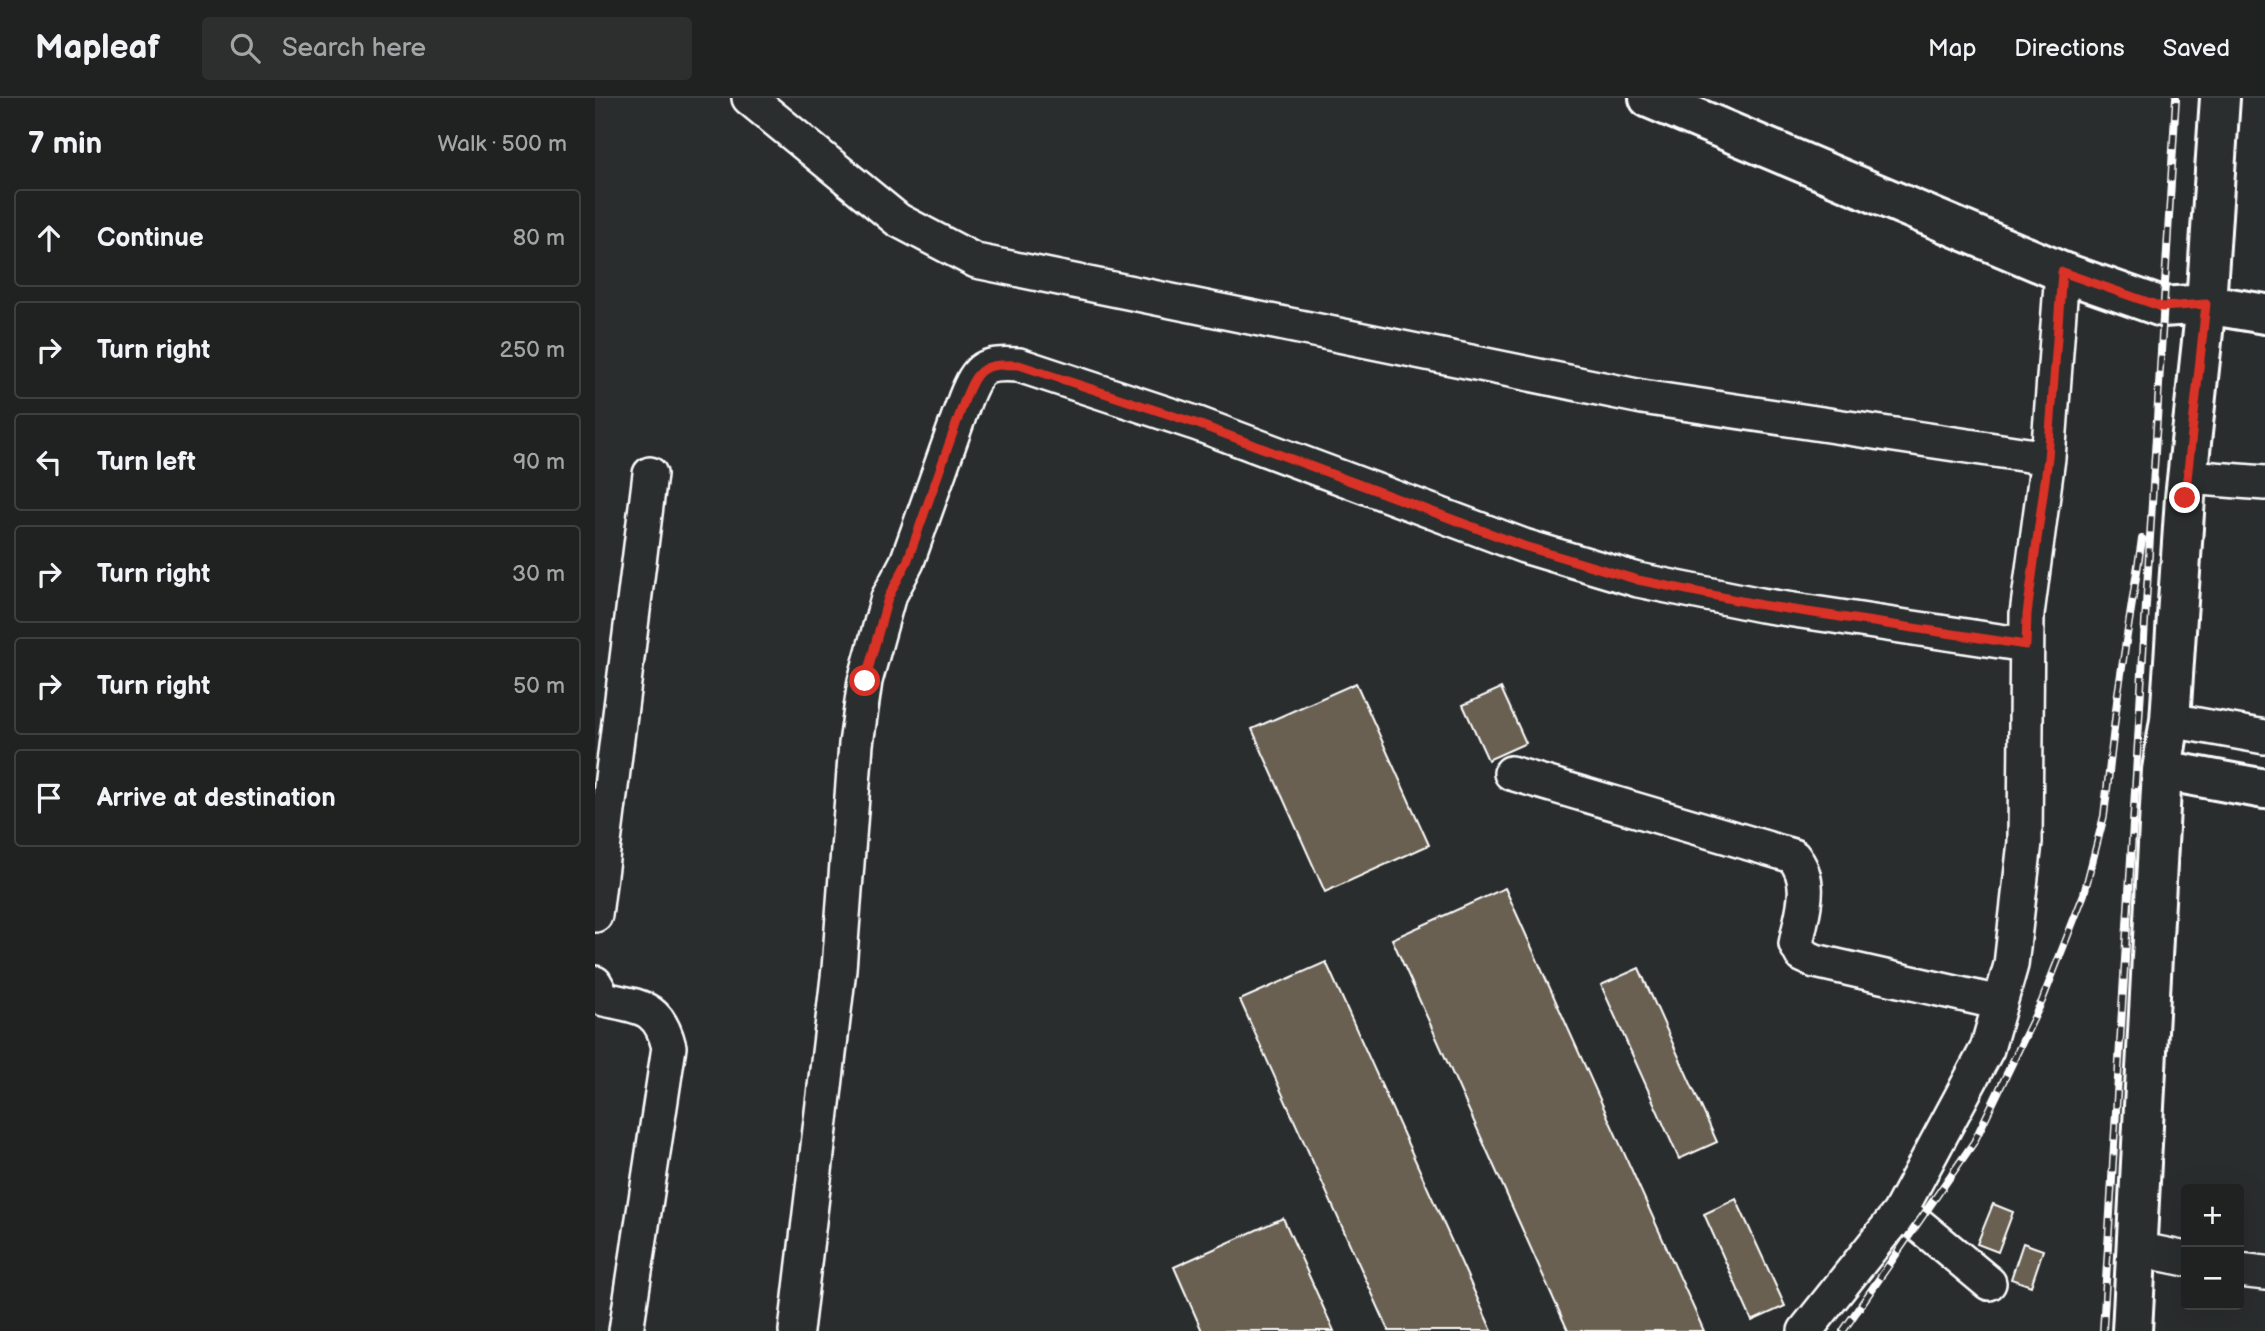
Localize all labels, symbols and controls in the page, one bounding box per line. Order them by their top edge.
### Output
search box [202,17,692,80]
text: Mapleaf [35,28,160,68]
icon: search [226,29,264,67]
text: Search here [282,33,426,64]
text: Map [1928,34,1976,63]
text: Directions [2014,34,2125,63]
text: Saved [2163,34,2230,63]
text: 7 min [28,126,102,162]
text: Walk · 500 m [437,130,567,158]
icon: ahead [30,219,68,257]
text: Continue [97,223,204,254]
text: 80 m [513,224,565,252]
icon: right [30,331,68,369]
text: Turn right [97,335,210,366]
text: 250 m [499,336,565,364]
icon: left [30,443,68,481]
text: Turn left [97,447,196,478]
text: 90 m [513,448,565,476]
route end [2169,482,2200,513]
icon: right [30,555,68,593]
text: Turn right [97,559,210,590]
text: 30 m [512,560,565,588]
route start [849,665,880,696]
icon: right [30,667,68,705]
text: Turn right [97,671,210,702]
text: 50 m [513,672,565,700]
icon: arrive [30,779,68,817]
text: Arrive at destination [97,783,336,814]
map controls [2181,1184,2244,1310]
button: + [2181,1184,2244,1247]
button: − [2181,1247,2244,1310]

